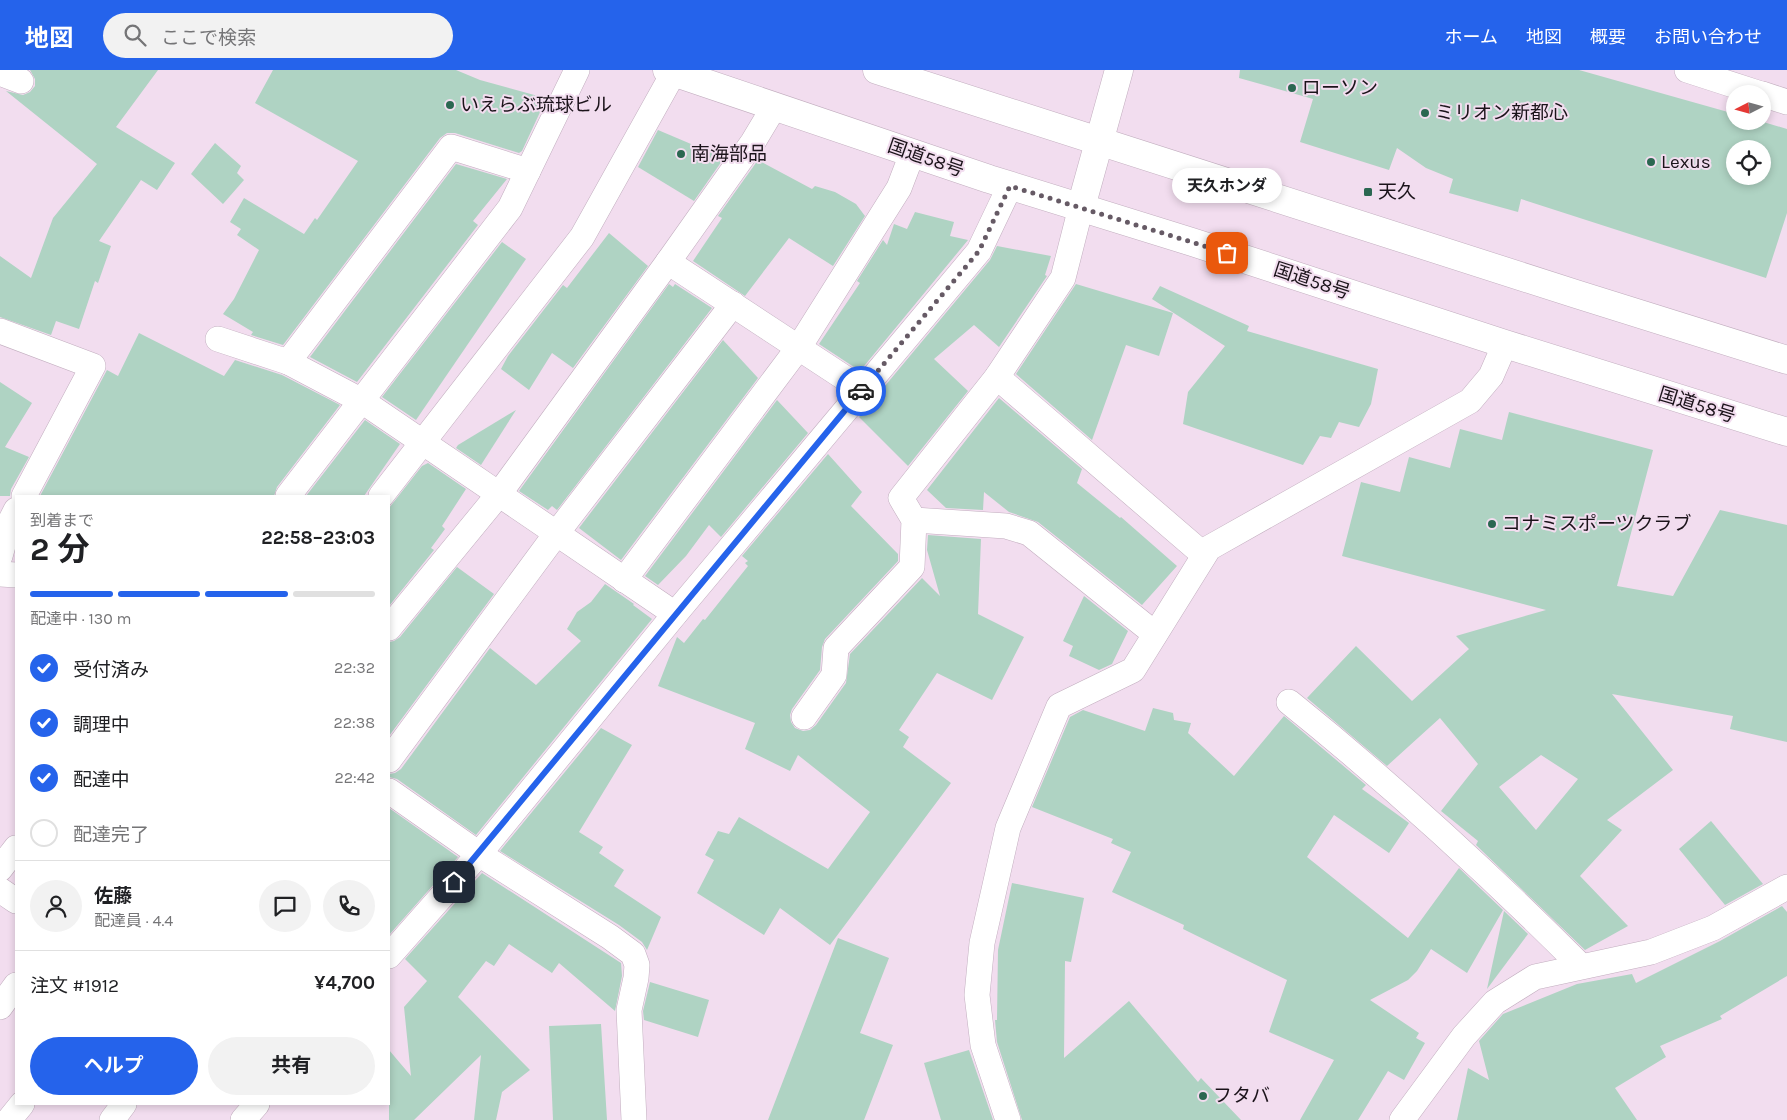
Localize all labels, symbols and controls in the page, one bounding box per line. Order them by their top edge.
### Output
search box [103,13,453,58]
icon: search [121,21,149,49]
text: 地図 [25,24,73,52]
text: ホーム [1445,26,1498,48]
text: 地図 [1526,26,1562,48]
text: 概要 [1590,26,1626,48]
text: お問い合わせ [1654,26,1762,48]
text: ここで検索 [161,27,256,49]
place label: ローソン [1302,77,1378,99]
marker: ローソン [1286,82,1298,94]
north arrow [1726,85,1771,130]
map controls [1726,85,1771,185]
place label: いえらぶ琉球ビル [460,94,612,116]
marker: いえらぶ琉球ビル [444,99,456,111]
place label: ミリオン新都心 [1435,102,1568,124]
marker: ミリオン新都心 [1419,107,1431,119]
street label: 国道58号 [885,135,967,181]
button: locate [1726,140,1771,185]
place label: 南海部品 [691,143,767,165]
marker: 南海部品 [675,148,687,160]
place label: Lexus [1661,151,1711,173]
marker: Lexus [1645,156,1657,168]
callout: 天久ホンダ [1172,168,1282,203]
text: 天久ホンダ [1187,176,1267,195]
place label: 天久 [1378,181,1416,203]
marker: 天久 [1362,186,1374,198]
pin [1206,232,1248,274]
icon: bag [1213,239,1241,267]
street label: 国道58号 [1271,258,1353,304]
courier [836,366,886,416]
icon: car [847,377,875,405]
street label: 国道58号 [1656,383,1738,427]
text: 到着まで [30,511,94,530]
place label: コナミスポーツクラブ [1502,513,1692,535]
marker: コナミスポーツクラブ [1486,518,1498,530]
text: 22:58–23:03 [261,527,375,549]
text: 2 分 [30,531,89,568]
text: 配達中 · 130 m [30,609,131,628]
icon: check [30,654,58,682]
text: 22:32 [334,658,375,677]
text: 受付済み [73,659,149,681]
icon: check [30,709,58,737]
text: 22:38 [333,713,375,732]
text: 調理中 [73,714,130,736]
icon: check [30,764,58,792]
text: 22:42 [335,768,375,787]
text: 配達中 [73,769,130,791]
text: 配達完了 [73,824,149,846]
pin [433,861,475,903]
icon: home [440,868,468,896]
button: person [30,880,82,932]
button: chat [259,880,311,932]
button: phone [323,880,375,932]
text: 佐藤 [94,885,132,907]
text: 配達員 · 4.4 [94,911,173,930]
text: ¥4,700 [314,972,375,994]
text: 注文 #1912 [30,975,119,997]
button: ヘルプ [30,1037,198,1095]
button: 共有 [208,1037,375,1095]
place label: フタバ [1213,1085,1270,1107]
marker: フタバ [1197,1090,1209,1102]

